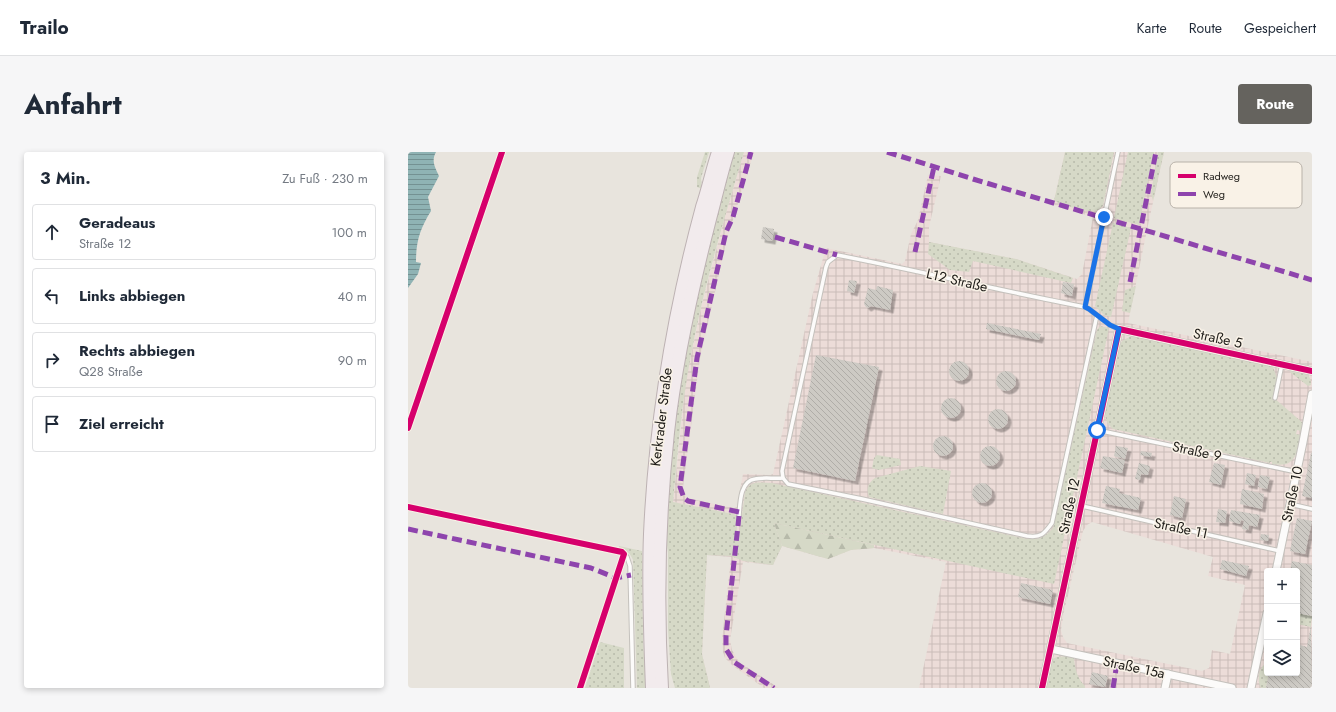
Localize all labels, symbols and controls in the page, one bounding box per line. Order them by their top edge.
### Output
text: Trailo [20,14,69,41]
text: Karte [1137,18,1167,38]
text: Route [1189,18,1222,38]
text: Gespeichert [1244,18,1316,38]
text: Anfahrt [24,84,122,125]
button: Route [1238,84,1312,124]
legend [1170,162,1302,208]
text: 3 Min. [40,166,91,190]
text: Radweg [1203,168,1240,184]
text: Zu Fuß · 230 m [282,169,368,188]
text: Weg [1203,186,1225,202]
route end [1095,208,1113,226]
text: Geradeaus [79,212,155,234]
icon: ahead [41,221,63,243]
text: 100 m [332,223,367,242]
text: Straße 12 [79,234,131,253]
street label: L12 Straße [924,263,990,297]
icon: left [41,285,63,307]
text: Links abbiegen [79,285,185,307]
text: 40 m [338,287,367,306]
street label: Straße 5 [1192,323,1245,353]
text: Rechts abbiegen [79,340,195,362]
icon: right [41,349,63,371]
text: 90 m [338,351,367,370]
text: Q28 Straße [79,362,143,381]
street label: Kerkrader Straße [645,367,677,467]
icon: arrive [41,413,63,435]
text: Ziel erreicht [79,413,164,435]
route start [1088,421,1106,439]
street label: Straße 9 [1170,436,1224,466]
street label: Straße 10 [1276,464,1308,524]
street label: Straße 12 [1053,476,1085,536]
street label: Straße 11 [1152,513,1210,543]
map controls [1264,568,1300,676]
button: + [1264,568,1300,604]
button: − [1264,604,1300,640]
button: layers [1264,640,1300,676]
street label: Straße 15a [1101,651,1167,683]

